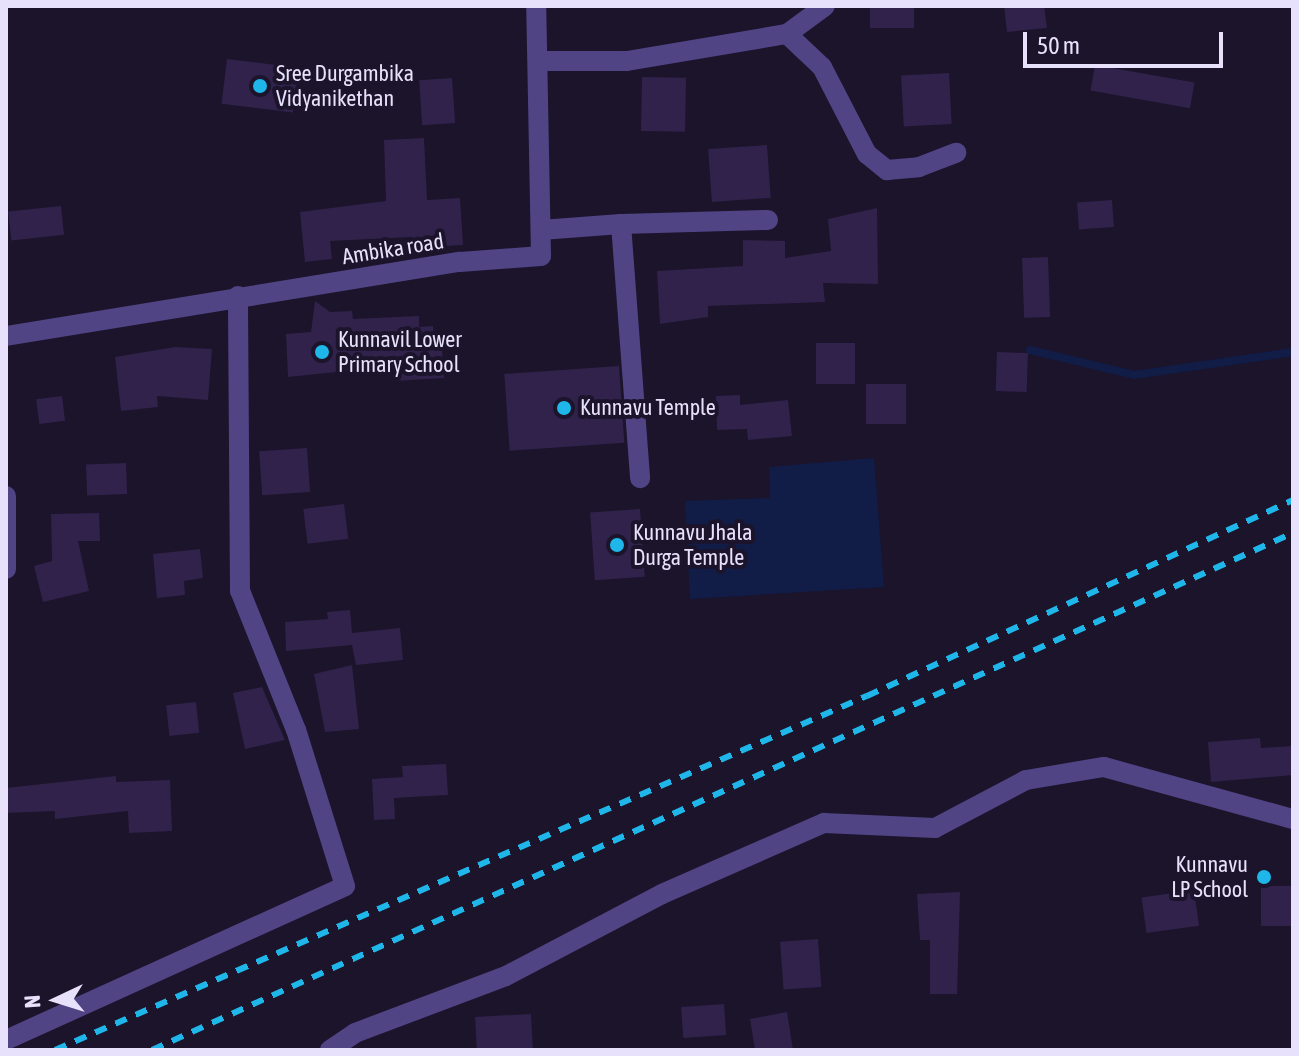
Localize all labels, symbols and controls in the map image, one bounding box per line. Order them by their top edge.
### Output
scale bar [1027,16,1227,66]
text: 50 m [1037,32,1080,59]
place label: Sree Durgambika Vidyanikethan [276,60,414,112]
marker: Sree Durgambika Vidyanikethan [251,77,269,95]
street label: Ambika road [340,228,446,270]
place label: Kunnavil Lower Primary School [338,326,462,378]
marker: Kunnavil Lower Primary School [313,343,331,361]
place label: Kunnavu Temple [580,395,716,421]
marker: Kunnavu Temple [555,399,573,417]
place label: Kunnavu Jhala Durga Temple [633,519,752,570]
marker: Kunnavu Jhala Durga Temple [608,536,626,554]
place label: Kunnavu LP School [1171,851,1248,902]
marker: Kunnavu LP School [1255,868,1273,886]
north arrow [16,960,96,1040]
text: N [19,994,45,1009]

